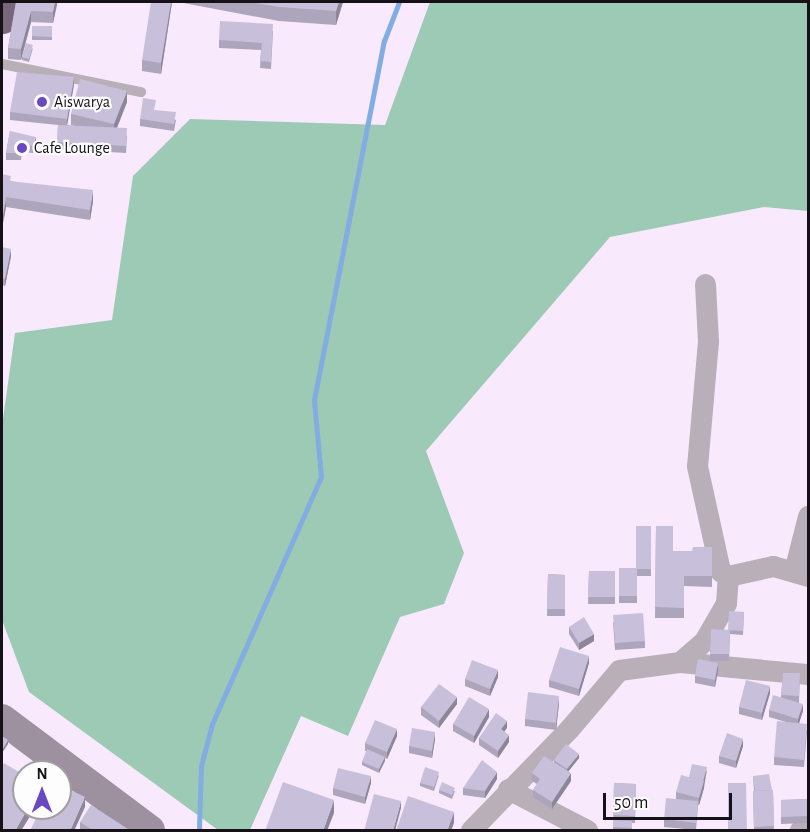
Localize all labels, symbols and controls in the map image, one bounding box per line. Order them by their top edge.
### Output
place label: Aiswarya [54,92,110,112]
marker: Aiswarya [35,95,49,109]
place label: Cafe Lounge [34,138,110,158]
marker: Cafe Lounge [15,141,29,155]
north arrow [12,760,72,820]
text: N [36,766,48,782]
scale bar [606,781,735,819]
text: 50 m [614,794,648,812]

